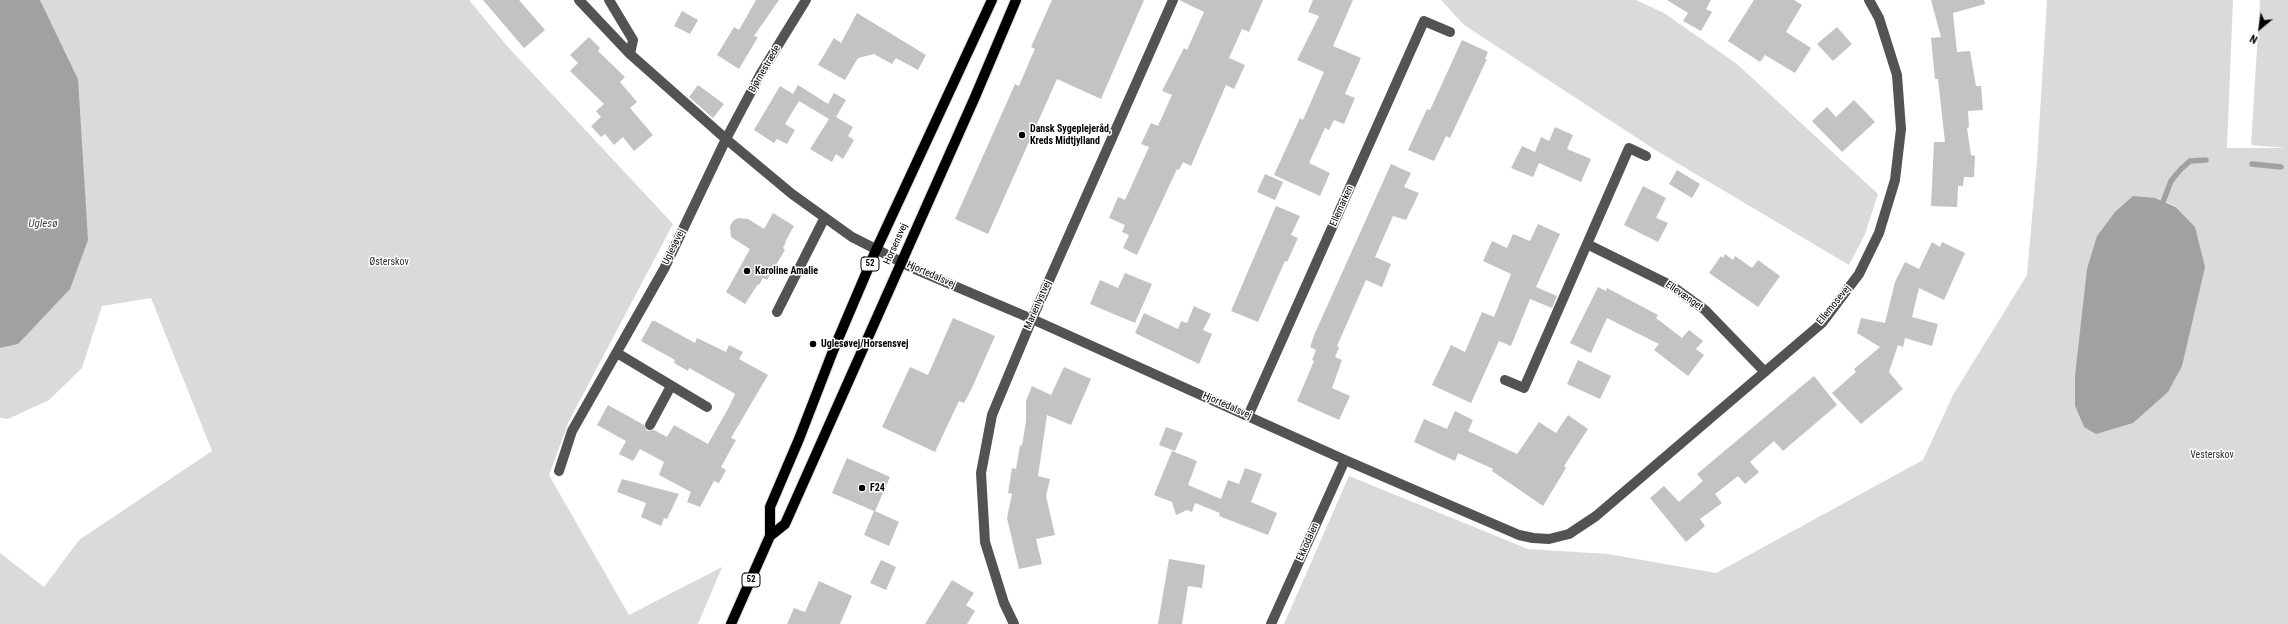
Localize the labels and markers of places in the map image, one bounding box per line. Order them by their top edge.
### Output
place label: Dansk Sygeplejeråd, Kreds Midtjylland [1030,123,1111,146]
marker: Dansk Sygeplejeråd, Kreds Midtjylland [1017,130,1027,140]
place label: Karoline Amalie [755,265,818,277]
marker: Karoline Amalie [742,266,752,276]
place label: Uglesøvej/Horsensvej [821,338,908,350]
marker: Uglesøvej/Horsensvej [808,339,818,349]
place label: F24 [870,482,885,494]
marker: F24 [857,483,867,493]

